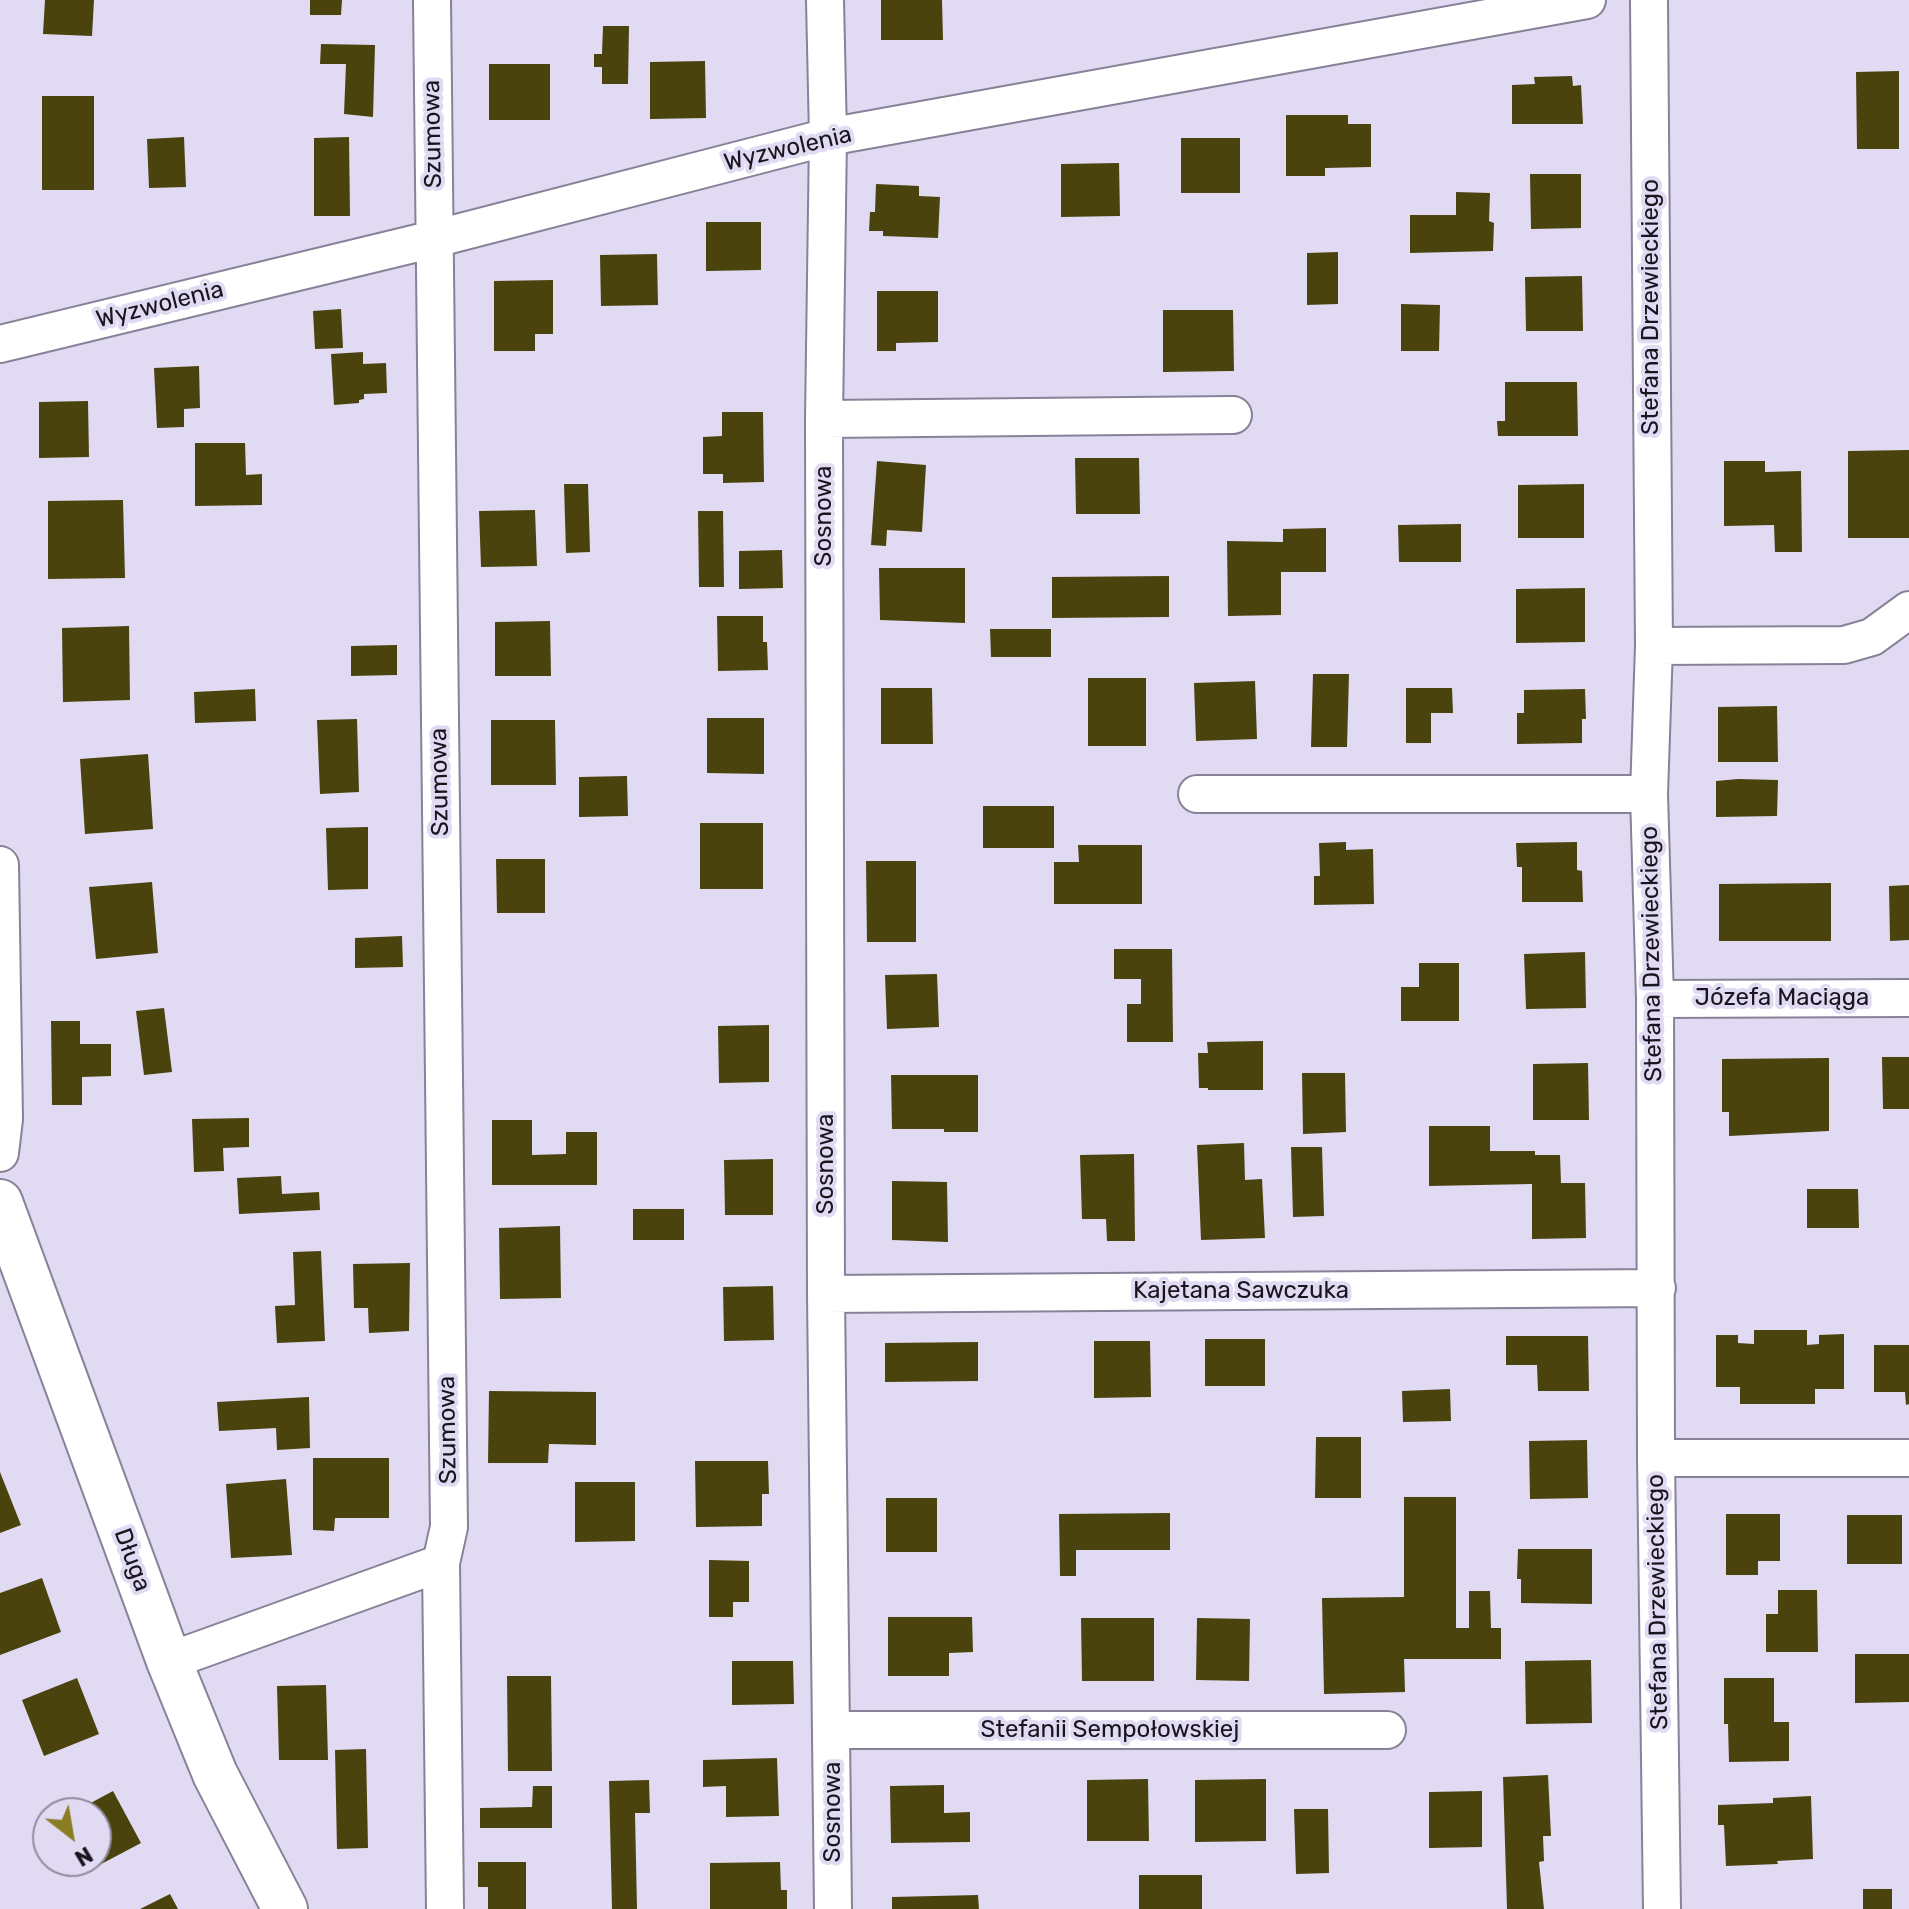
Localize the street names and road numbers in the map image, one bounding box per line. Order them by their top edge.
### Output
street label: Szumowa [418,80,448,188]
street label: Wyzwolenia [721,120,855,178]
street label: Stefana Drzewieckiego [1637,179,1665,435]
street label: Wyzwolenia [93,275,227,335]
street label: Sosnowa [810,465,838,567]
street label: Szumowa [425,728,455,836]
street label: Stefana Drzewieckiego [1635,826,1669,1082]
street label: Józefa Maciąga [1695,984,1869,1012]
street label: Sosnowa [812,1113,840,1215]
street label: Kajetana Sawczuka [1133,1277,1349,1305]
street label: Szumowa [433,1376,463,1484]
street label: Stefana Drzewieckiego [1641,1474,1675,1730]
street label: Długa [107,1524,157,1596]
street label: Stefanii Sempołowskiej [981,1716,1239,1744]
street label: Sosnowa [819,1761,847,1863]

